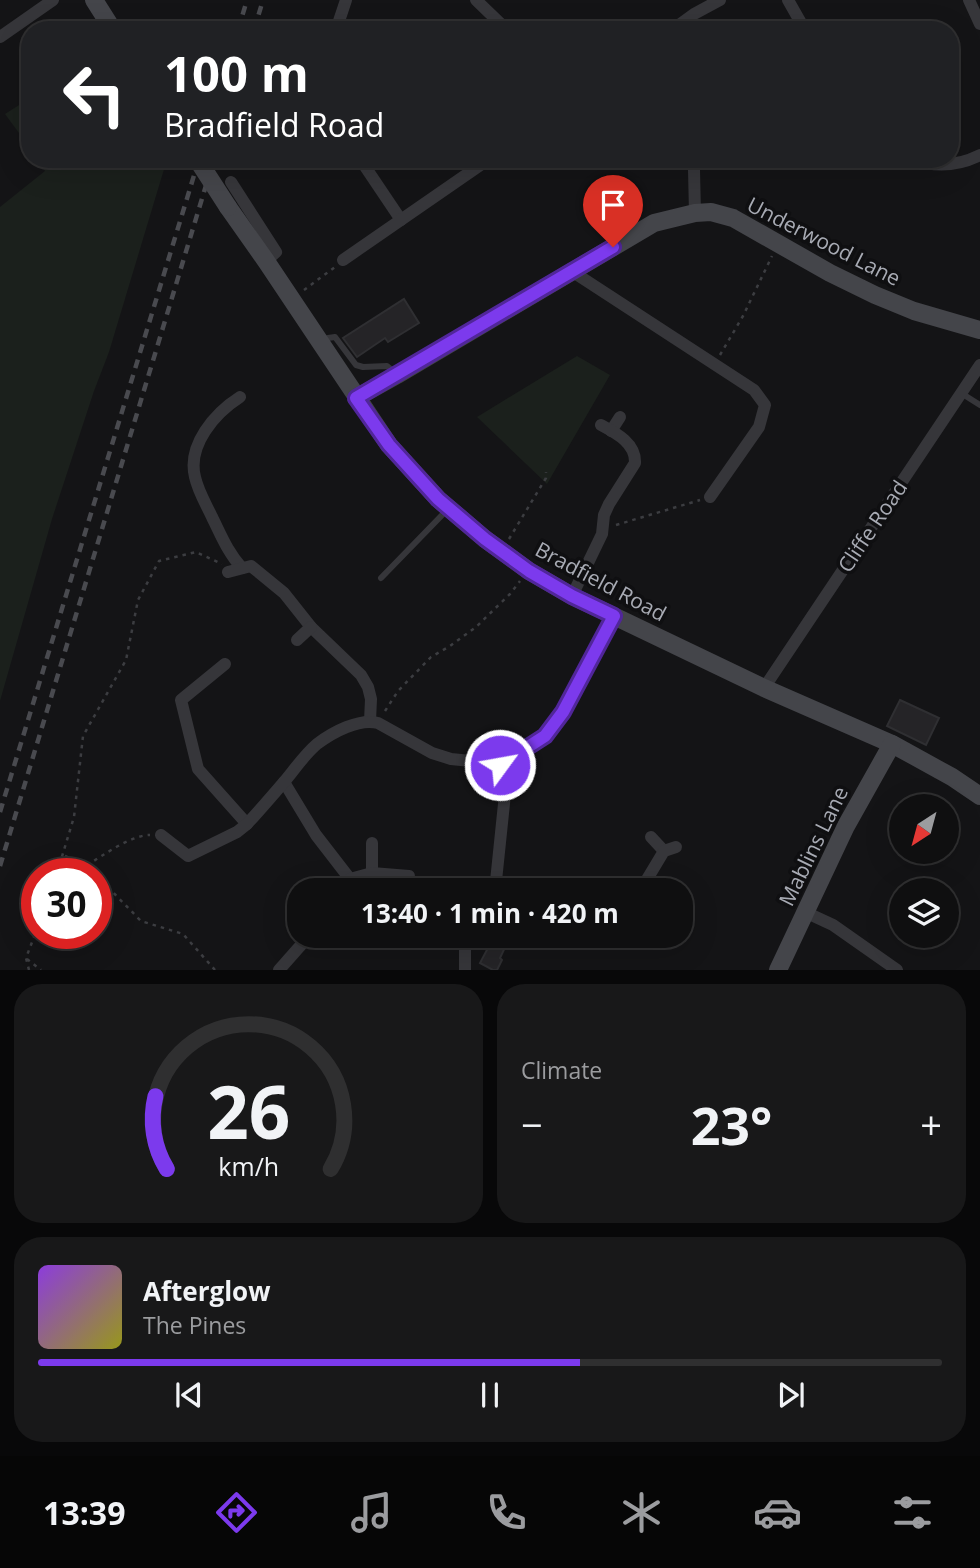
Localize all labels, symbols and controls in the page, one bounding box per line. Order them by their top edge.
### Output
text: 100 m [164,40,309,106]
icon: left [49,49,140,140]
text: Bradfield Road [164,103,384,146]
pin [583,175,643,247]
icon: arrive [594,186,632,224]
street label: Underwood Lane [743,190,905,292]
street label: Cliffe Road [831,475,913,577]
street label: Bradfield Road [531,535,671,627]
position arrow [463,728,537,802]
street label: Mablins Lane [772,782,854,910]
north arrow [889,794,959,864]
map controls [889,794,959,948]
speed limit sign: 30 [21,858,112,949]
button: layers [889,878,959,948]
text: 13:40 · 1 min · 420 m [361,895,619,931]
text: Climate [521,1054,602,1086]
text: 26 [207,1062,290,1161]
text: 23° [691,1089,772,1160]
text: − [521,1098,543,1150]
text: + [920,1098,942,1150]
text: km/h [218,1149,279,1183]
text: Afterglow [143,1273,270,1309]
text: The Pines [143,1309,246,1341]
icon: previous [170,1376,208,1414]
icon: pause [471,1376,509,1414]
icon: next [772,1376,810,1414]
icon: directions [212,1488,261,1537]
icon: music [347,1488,396,1537]
icon: phone [482,1488,531,1537]
icon: climate [617,1488,666,1537]
icon: car [753,1488,802,1537]
icon: filters [888,1488,937,1537]
text: 13:39 [43,1491,125,1534]

